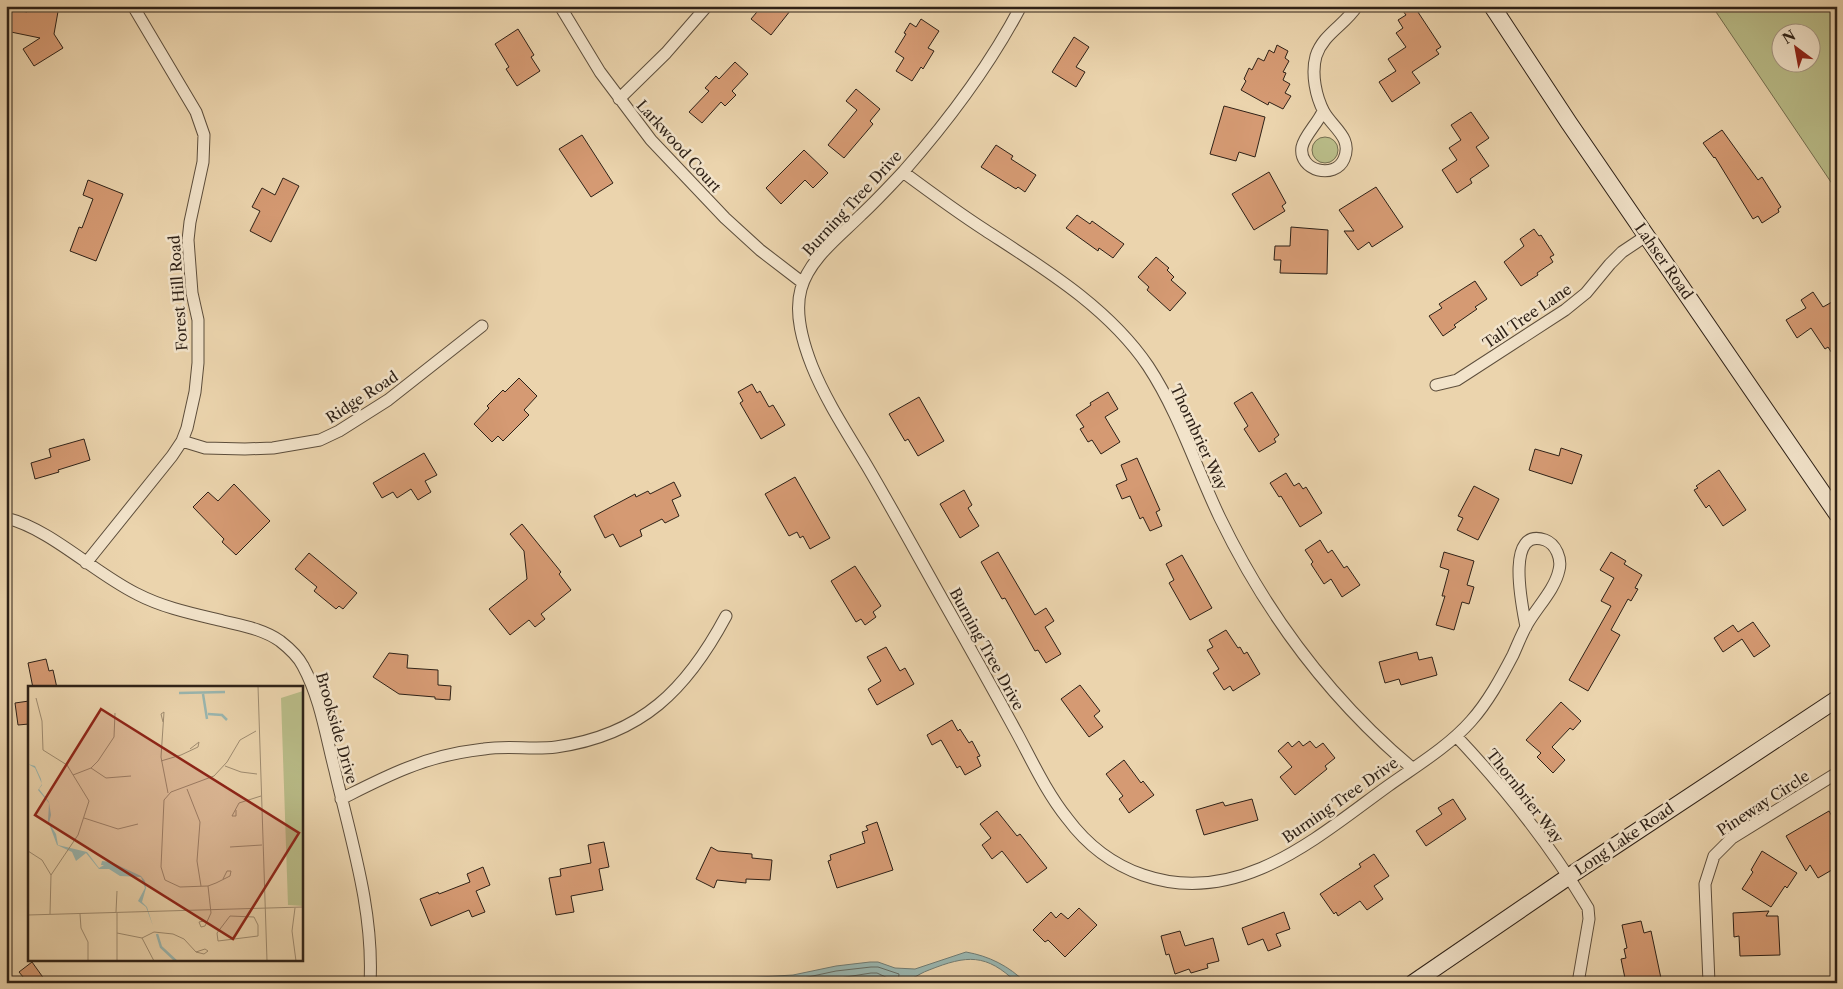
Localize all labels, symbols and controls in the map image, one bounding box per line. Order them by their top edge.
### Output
north arrow [1770,22,1820,72]
text: N [1779,26,1799,48]
street label: Larkwood Court [633,96,726,197]
street label: Burning Tree Drive [798,146,906,260]
street label: Lahser Road [1631,219,1697,303]
street label: Forest Hill Road [164,234,192,352]
street label: Tall Tree Lane [1479,279,1575,353]
street label: Ridge Road [322,367,402,427]
street label: Thornbrier Way [1166,381,1232,493]
street label: Burning Tree Drive [945,584,1029,714]
street label: Brookside Drive [312,670,362,786]
inset map [28,686,302,962]
street label: Thornbrier Way [1482,745,1568,847]
street label: Burning Tree Drive [1278,753,1402,847]
street label: Pineway Circle [1713,766,1813,840]
street label: Long Lake Road [1571,799,1677,879]

